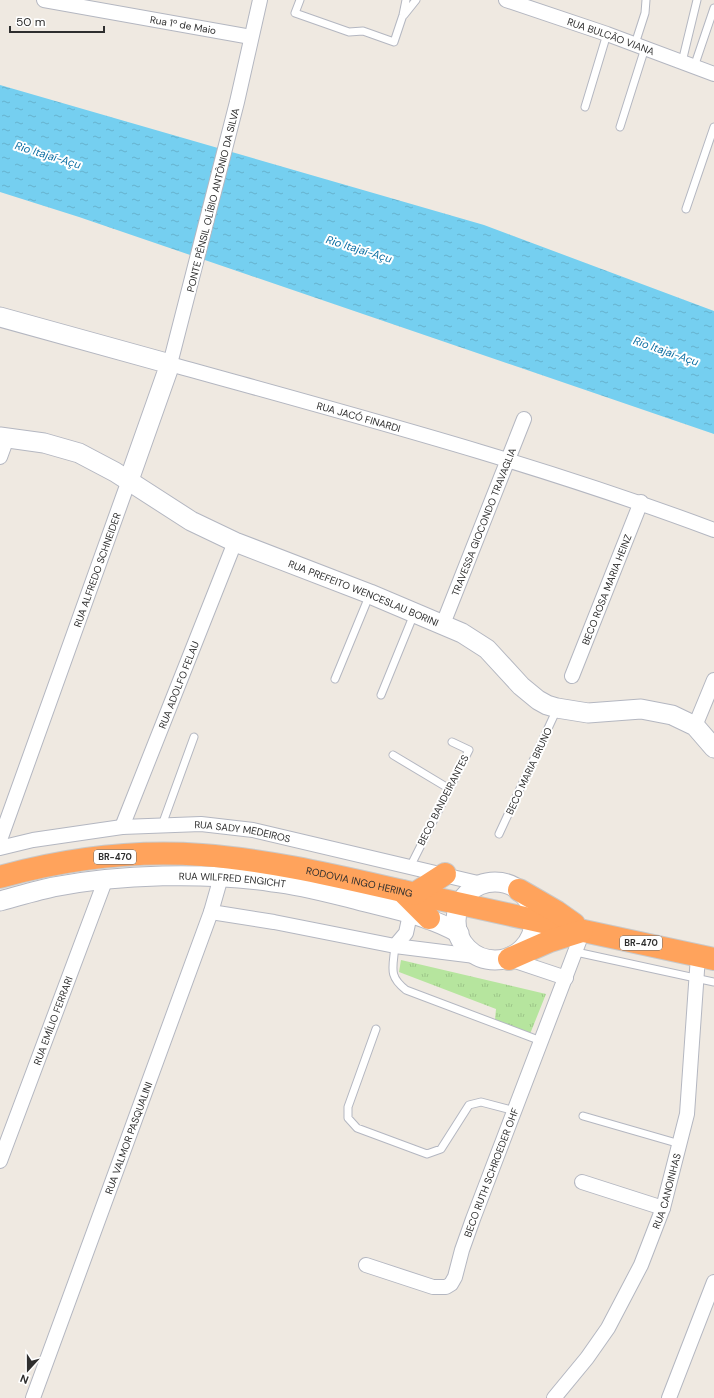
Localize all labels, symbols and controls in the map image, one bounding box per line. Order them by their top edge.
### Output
scale bar [10,8,104,34]
street label: Rua 1º de Maio [149,13,217,37]
text: 50 m [16,14,45,30]
street label: RUA BULCÃO VIANA [566,15,657,58]
street label: PONTE PÊNSIL OLÍBIO ANTÔNIO DA SILVA [184,106,242,293]
water label: Rio Itajaí-Açu [13,138,83,172]
water label: Rio Itajaí-Açu [324,232,394,266]
water label: Rio Itajaí-Açu [631,333,701,369]
street label: RUA JACÓ FINARDI [315,399,402,435]
street label: TRAVESSA GIOCONDO TRAVAGLIA [448,445,519,598]
street label: RUA ALFREDO SCHNEIDER [70,511,123,629]
street label: BECO ROSA MARIA HEINZ [579,532,634,647]
street label: RUA PREFEITO WENCESLAU BORINI [287,557,441,629]
street label: RUA ADOLFO FELAU [155,639,202,730]
street label: BECO MARIA BRUNO [503,725,555,817]
street label: BECO BANDEIRANTES [414,752,472,848]
street label: RUA SADY MEDEIROS [194,817,292,845]
road number: BR-470 [94,850,136,864]
street label: RODOVIA INGO HERING [305,864,414,900]
street label: RUA WILFRED ENGICHT [179,869,287,890]
road number: BR-470 [620,936,662,950]
street label: RUA EMÍLIO FERRARI [30,974,75,1067]
street label: RUA VALMOR PASQUALINI [102,1080,155,1196]
street label: BECO RUTH SCHROEDER OHF [461,1105,522,1239]
street label: RUA CANOINHAS [649,1151,683,1231]
north arrow [8,1350,48,1390]
text: N [18,1371,31,1387]

